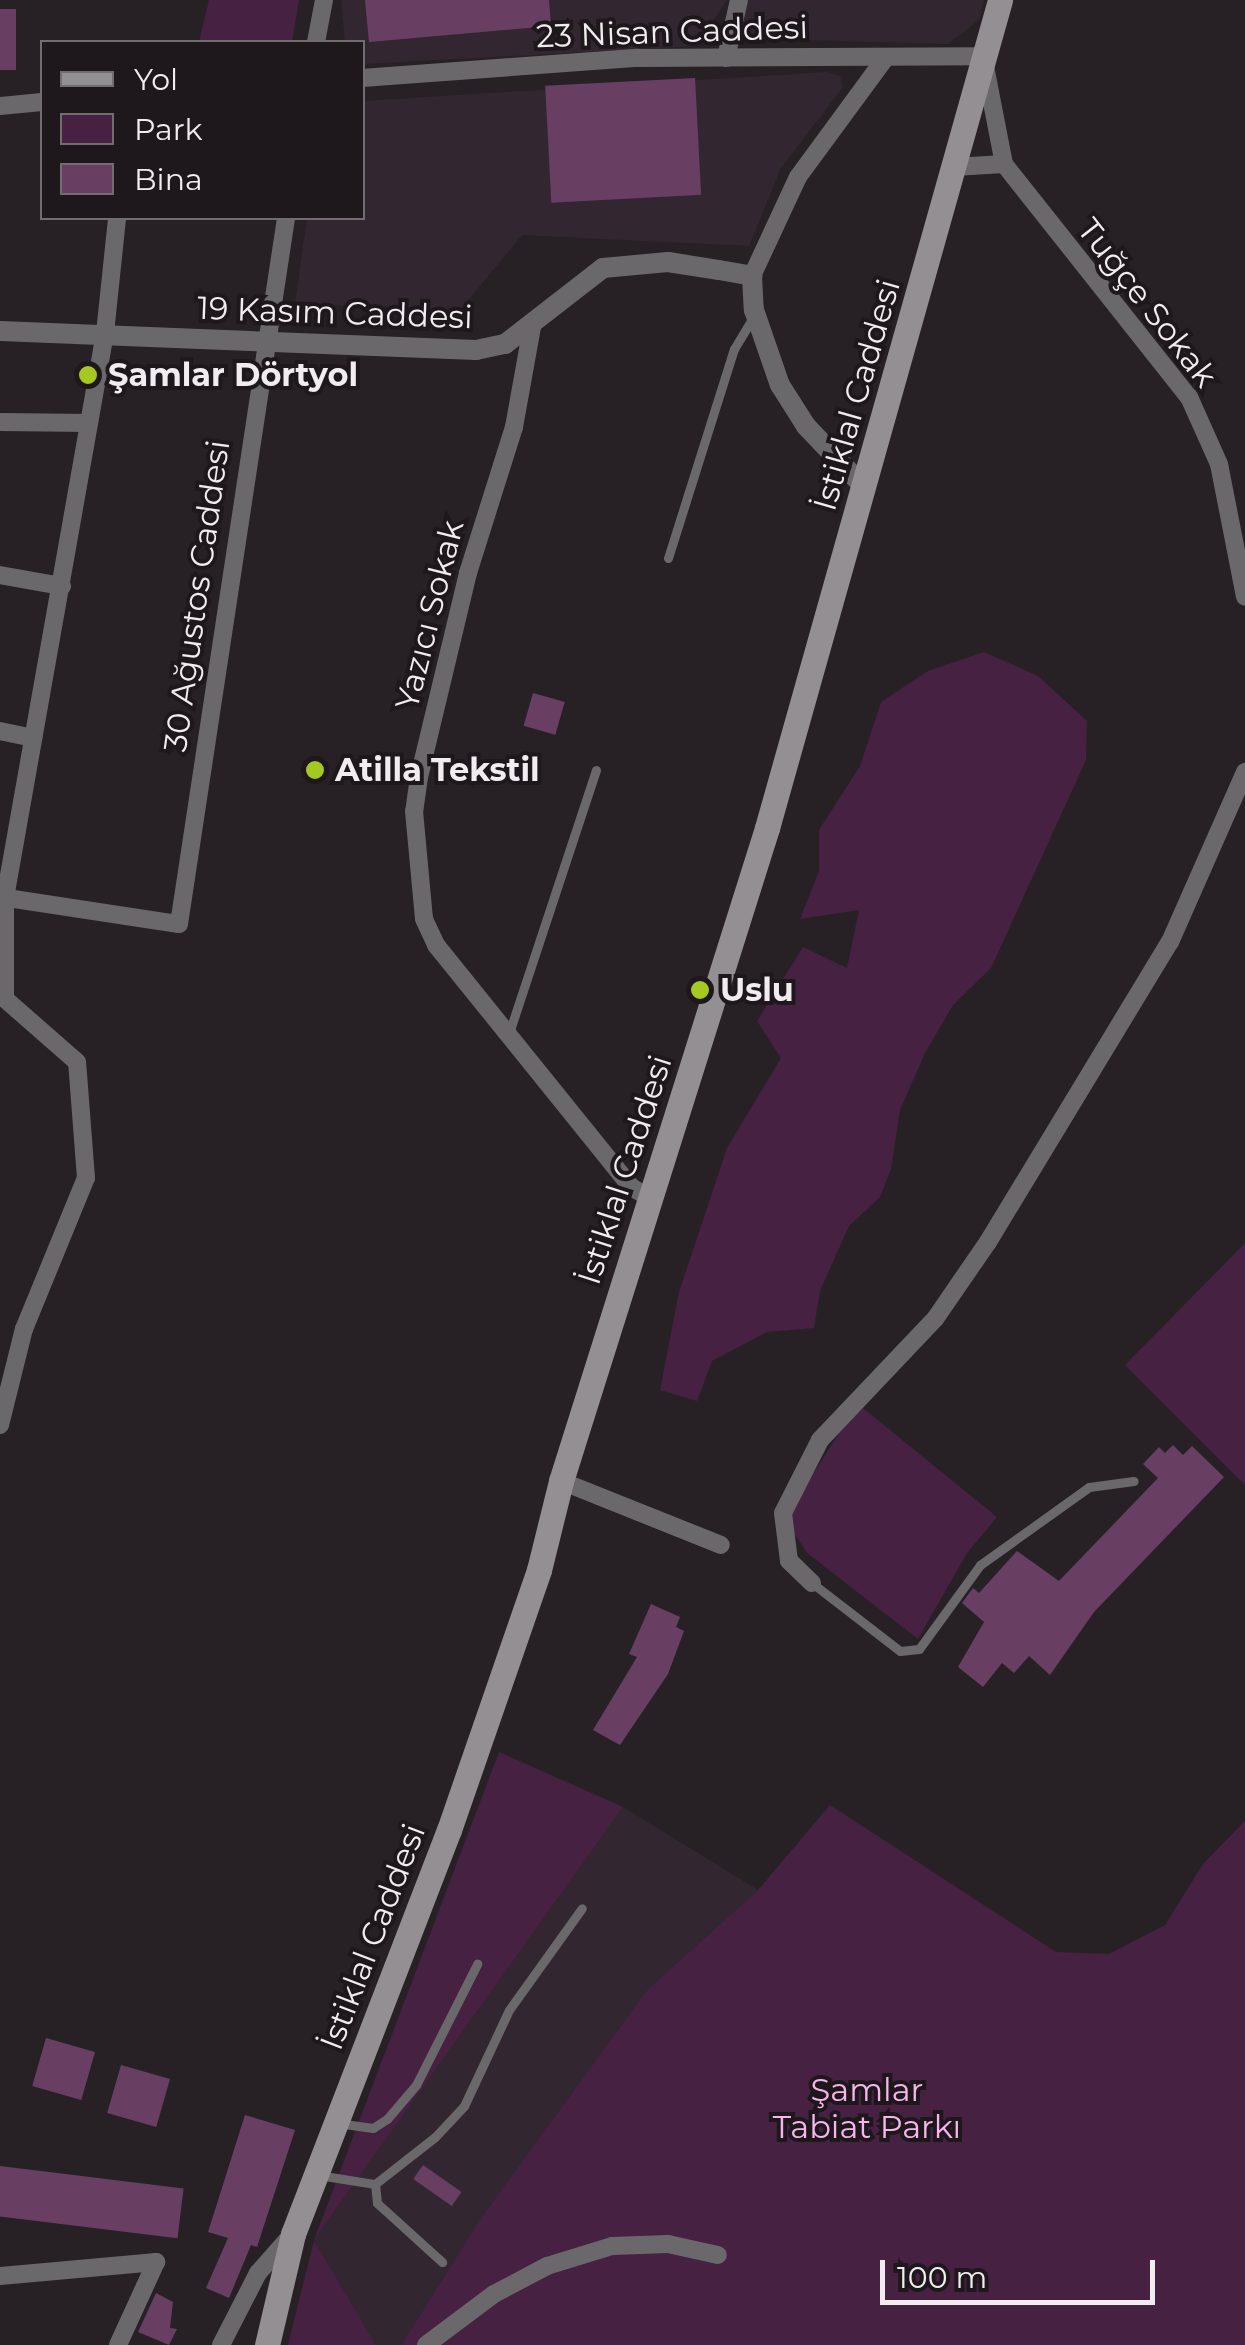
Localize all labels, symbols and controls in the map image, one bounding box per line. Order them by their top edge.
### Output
street label: 23 Nisan Caddesi [535,8,809,56]
legend [40,40,365,220]
text: Yol [134,61,178,98]
text: Park [134,111,203,148]
text: Bina [134,161,203,198]
street label: Tuğçe Sokak [1069,211,1225,395]
street label: İstiklal Caddesi [806,275,908,515]
street label: 19 Kasım Caddesi [197,289,473,337]
place label: Şamlar Dörtyol [108,356,358,394]
marker: Şamlar Dörtyol [77,364,99,386]
street label: 30 Ağustos Caddesi [156,438,238,754]
street label: Yazıcı Sokak [388,516,472,714]
place label: Atilla Tekstil [335,751,540,789]
marker: Atilla Tekstil [304,759,326,781]
place label: Uslu [720,971,794,1009]
marker: Uslu [689,979,711,1001]
street label: İstiklal Caddesi [570,1051,680,1289]
street label: İstiklal Caddesi [312,1819,434,2055]
park label: Şamlar Tabiat Parkı [773,2072,961,2147]
scale bar [885,2240,1160,2302]
text: 100 m [897,2259,987,2296]

